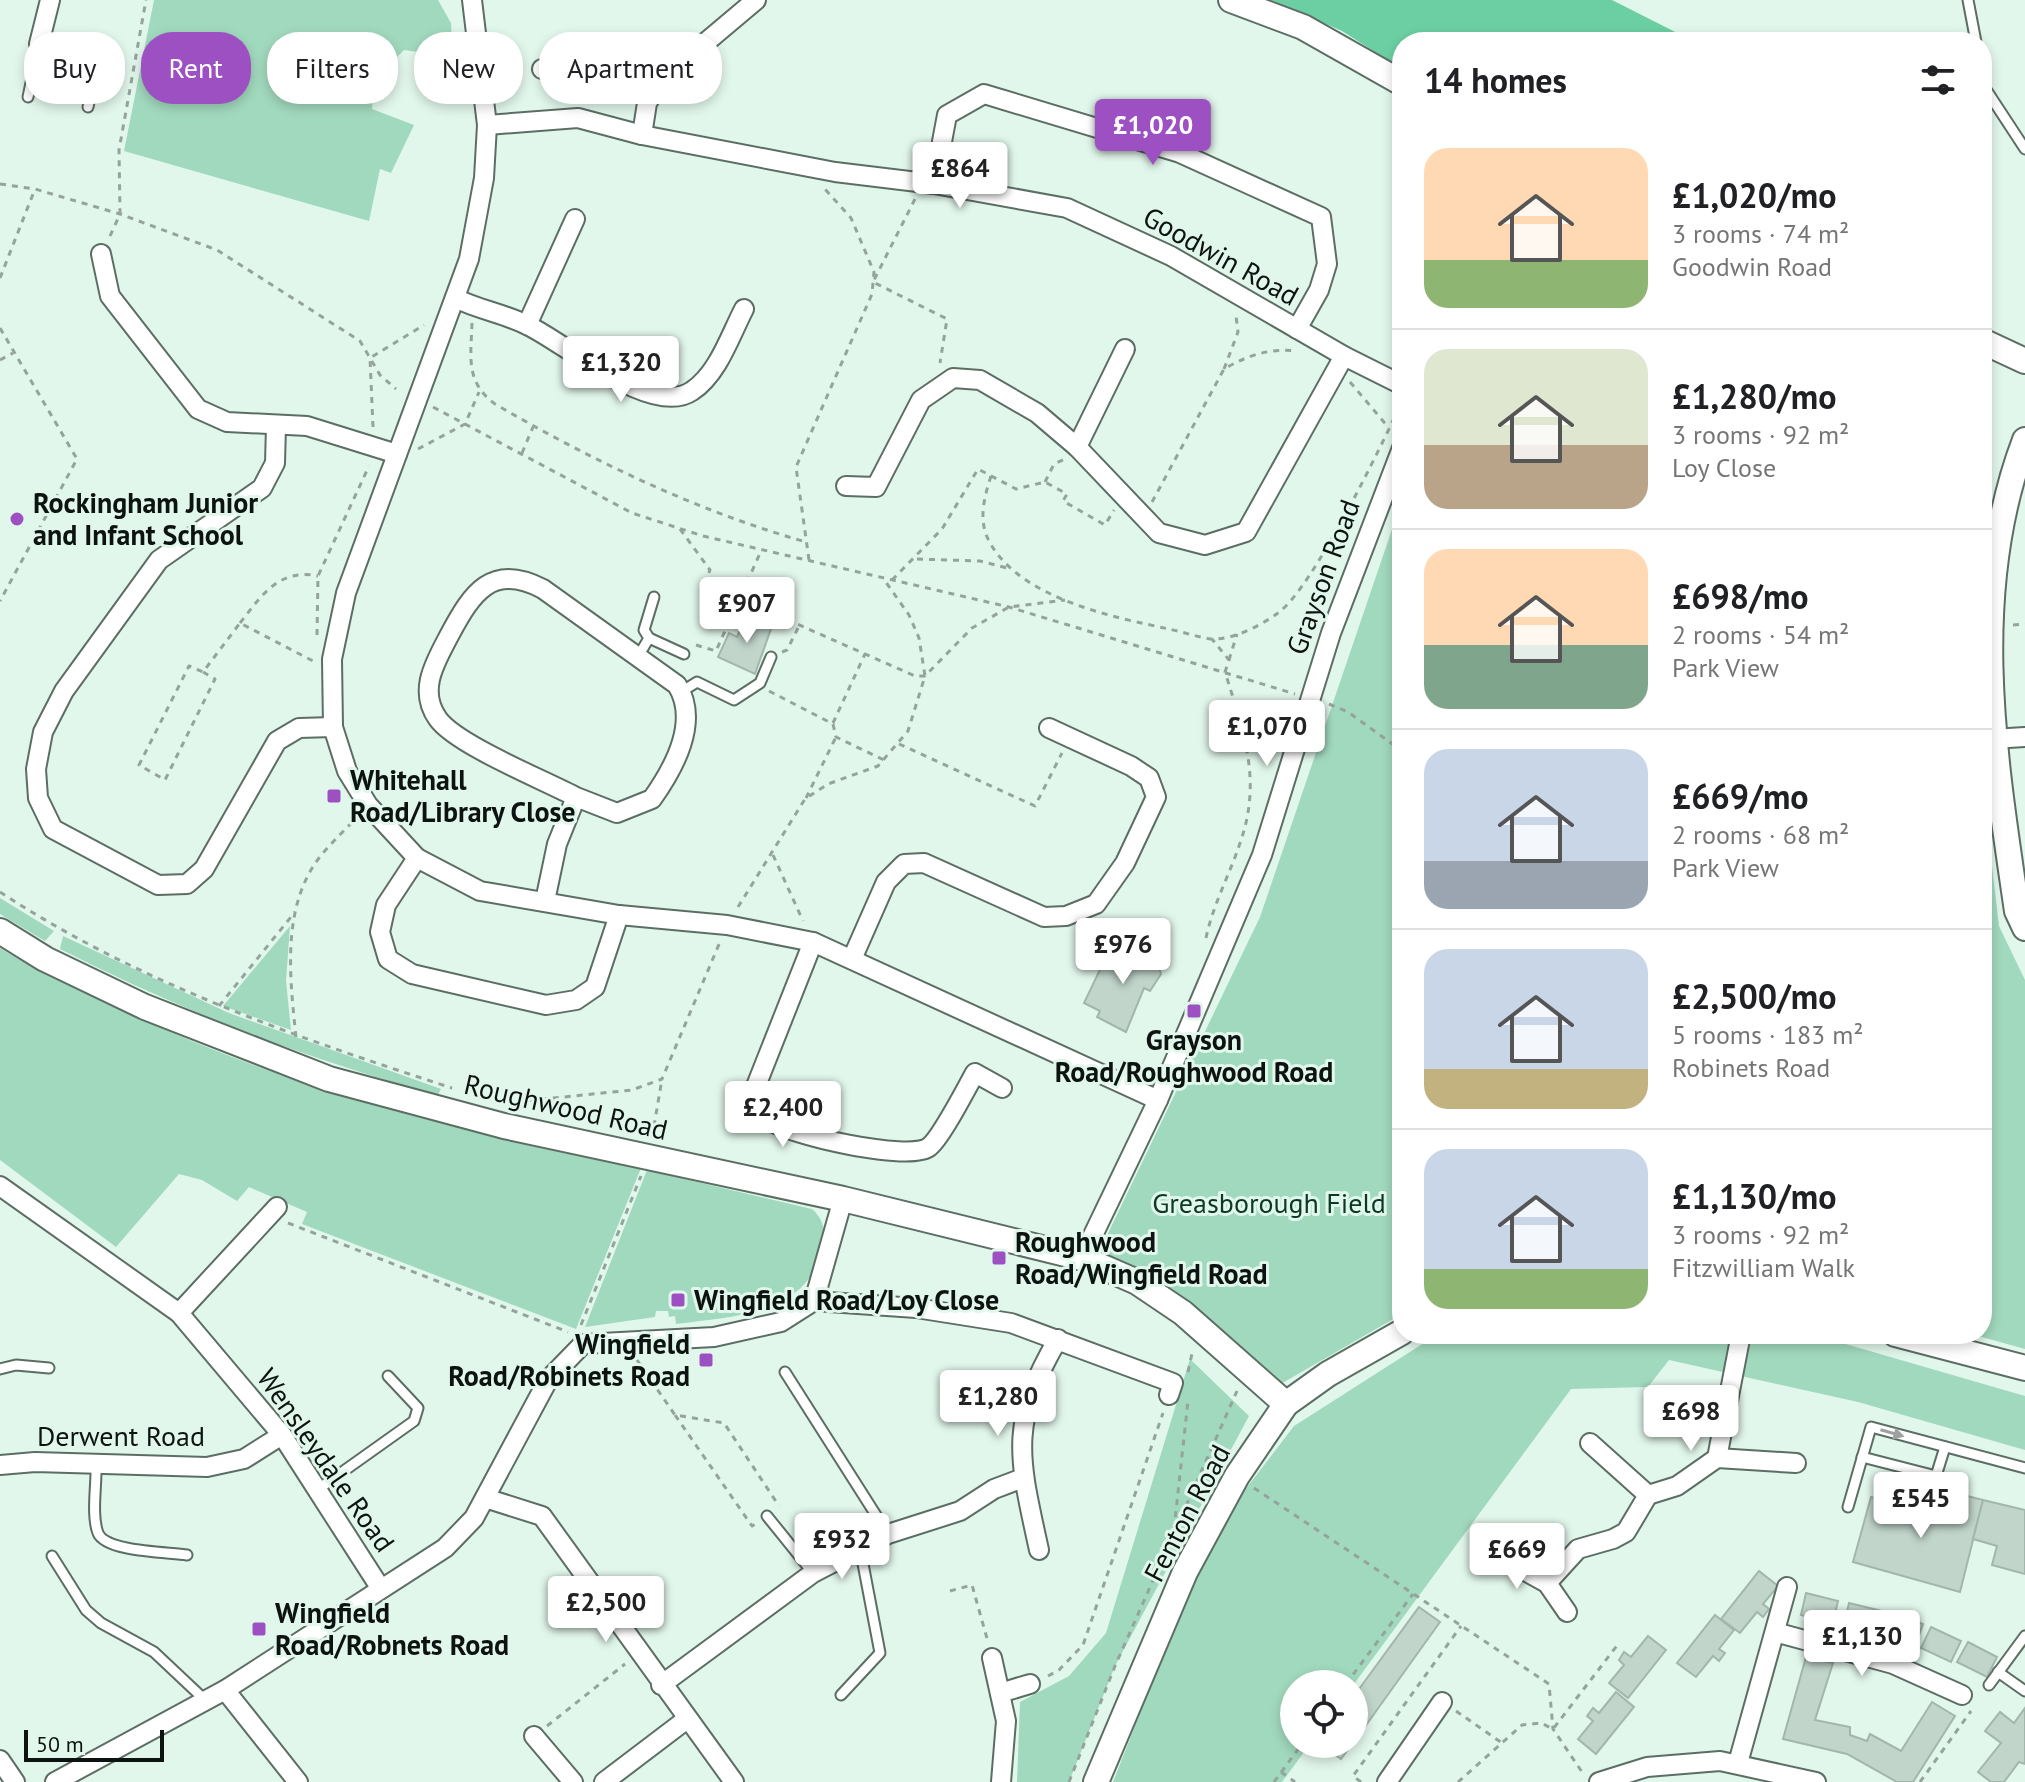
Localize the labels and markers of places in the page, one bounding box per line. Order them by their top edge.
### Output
pin: £1,020 [1088,99,1218,167]
pin: £864 [913,142,1007,210]
pin: £1,320 [556,336,686,404]
place label: Rockingham Junior and Infant School [33,484,258,553]
marker: Rockingham Junior and Infant School [8,510,26,528]
pin: £907 [700,577,794,645]
pin: £1,070 [1202,700,1332,768]
place label: Whitehall Road/Library Close [350,761,576,830]
marker: Whitehall Road/Library Close [325,787,343,805]
pin: £976 [1076,918,1170,986]
marker: Grayson Road/Roughwood Road [1185,1002,1203,1020]
place label: Grayson Road/Roughwood Road [1055,1021,1333,1090]
pin: £2,400 [718,1081,848,1149]
place label: Roughwood Road/Wingfield Road [1015,1223,1268,1292]
marker: Roughwood Road/Wingfield Road [990,1249,1008,1267]
place label: Wingfield Road/Loy Close [694,1281,999,1318]
marker: Wingfield Road/Loy Close [669,1291,687,1309]
place label: Wingfield Road/Robinets Road [448,1325,690,1394]
marker: Wingfield Road/Robinets Road [697,1351,715,1369]
pin: £1,280 [933,1370,1063,1438]
pin: £698 [1644,1385,1738,1453]
pin: £545 [1874,1472,1968,1540]
pin: £932 [795,1513,889,1581]
pin: £669 [1470,1523,1564,1591]
pin: £2,500 [541,1576,671,1644]
place label: Wingfield Road/Robnets Road [275,1594,509,1663]
pin: £1,130 [1797,1610,1927,1678]
marker: Wingfield Road/Robnets Road [250,1620,268,1638]

